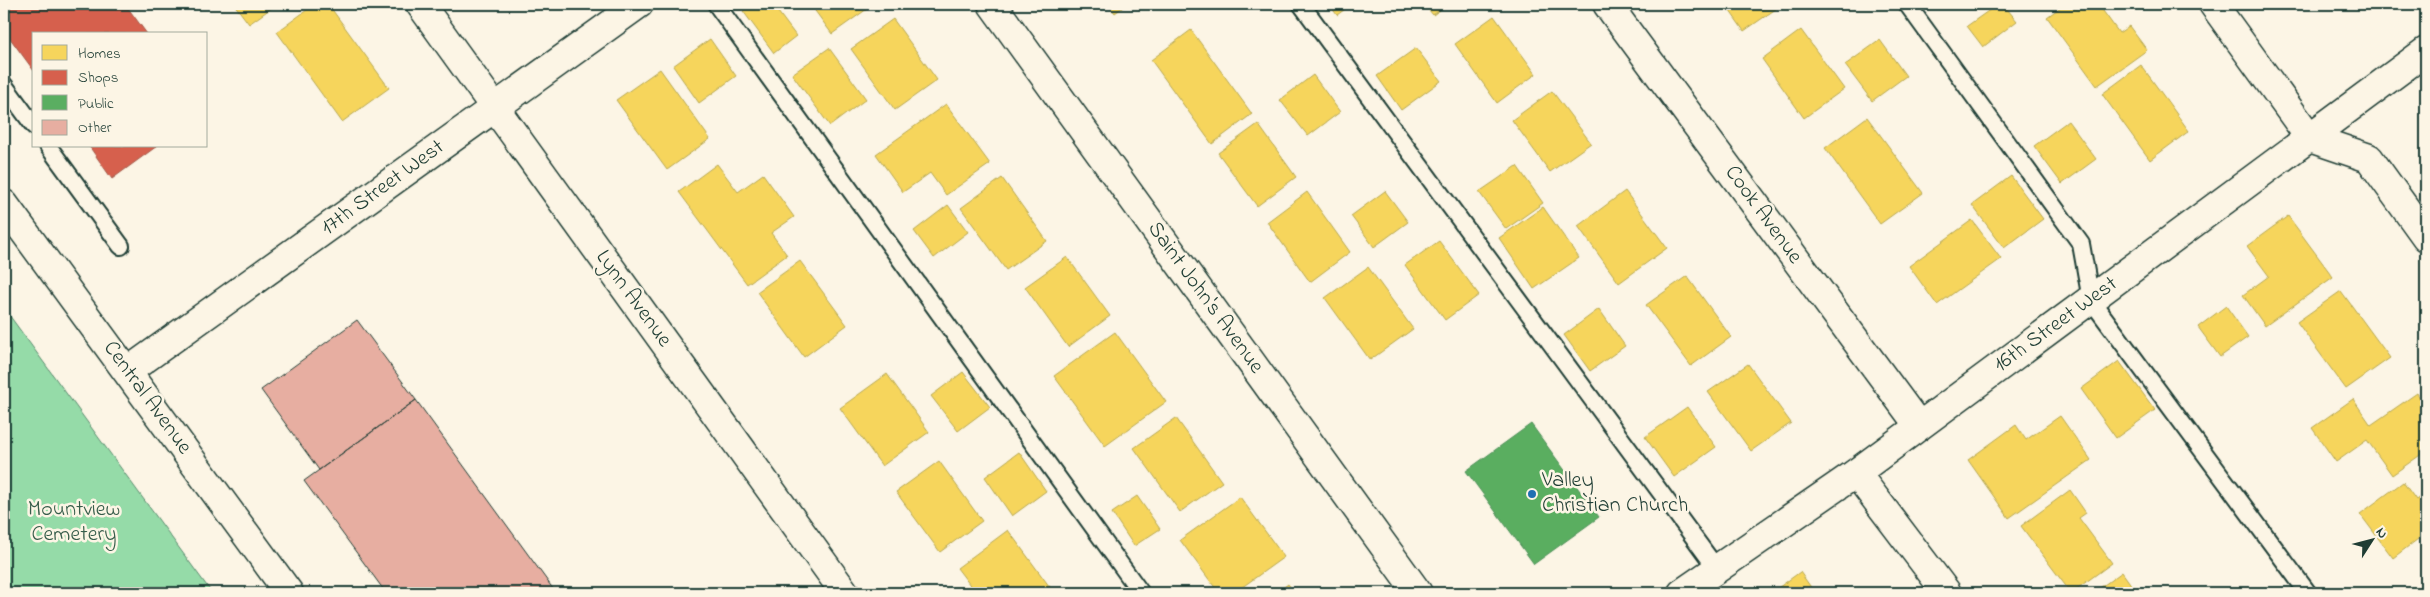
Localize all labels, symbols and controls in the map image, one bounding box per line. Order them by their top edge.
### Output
legend [32,32,208,148]
text: Homes [78,43,121,65]
text: Shops [78,67,118,89]
text: Public [78,93,114,115]
text: Other [78,117,112,139]
street label: 17th Street West [315,132,452,244]
street label: Cook Avenue [1716,159,1810,271]
street label: Saint John's Avenue [1139,215,1271,381]
street label: Lynn Avenue [586,244,679,355]
street label: 16th Street West [1987,269,2125,381]
street label: Central Avenue [95,334,199,462]
place label: Valley Christian Church [1541,465,1688,522]
marker: Valley Christian Church [1526,488,1538,500]
park label: Mountview Cemetery [28,494,120,552]
north arrow [2348,514,2398,564]
text: N [2370,523,2393,543]

